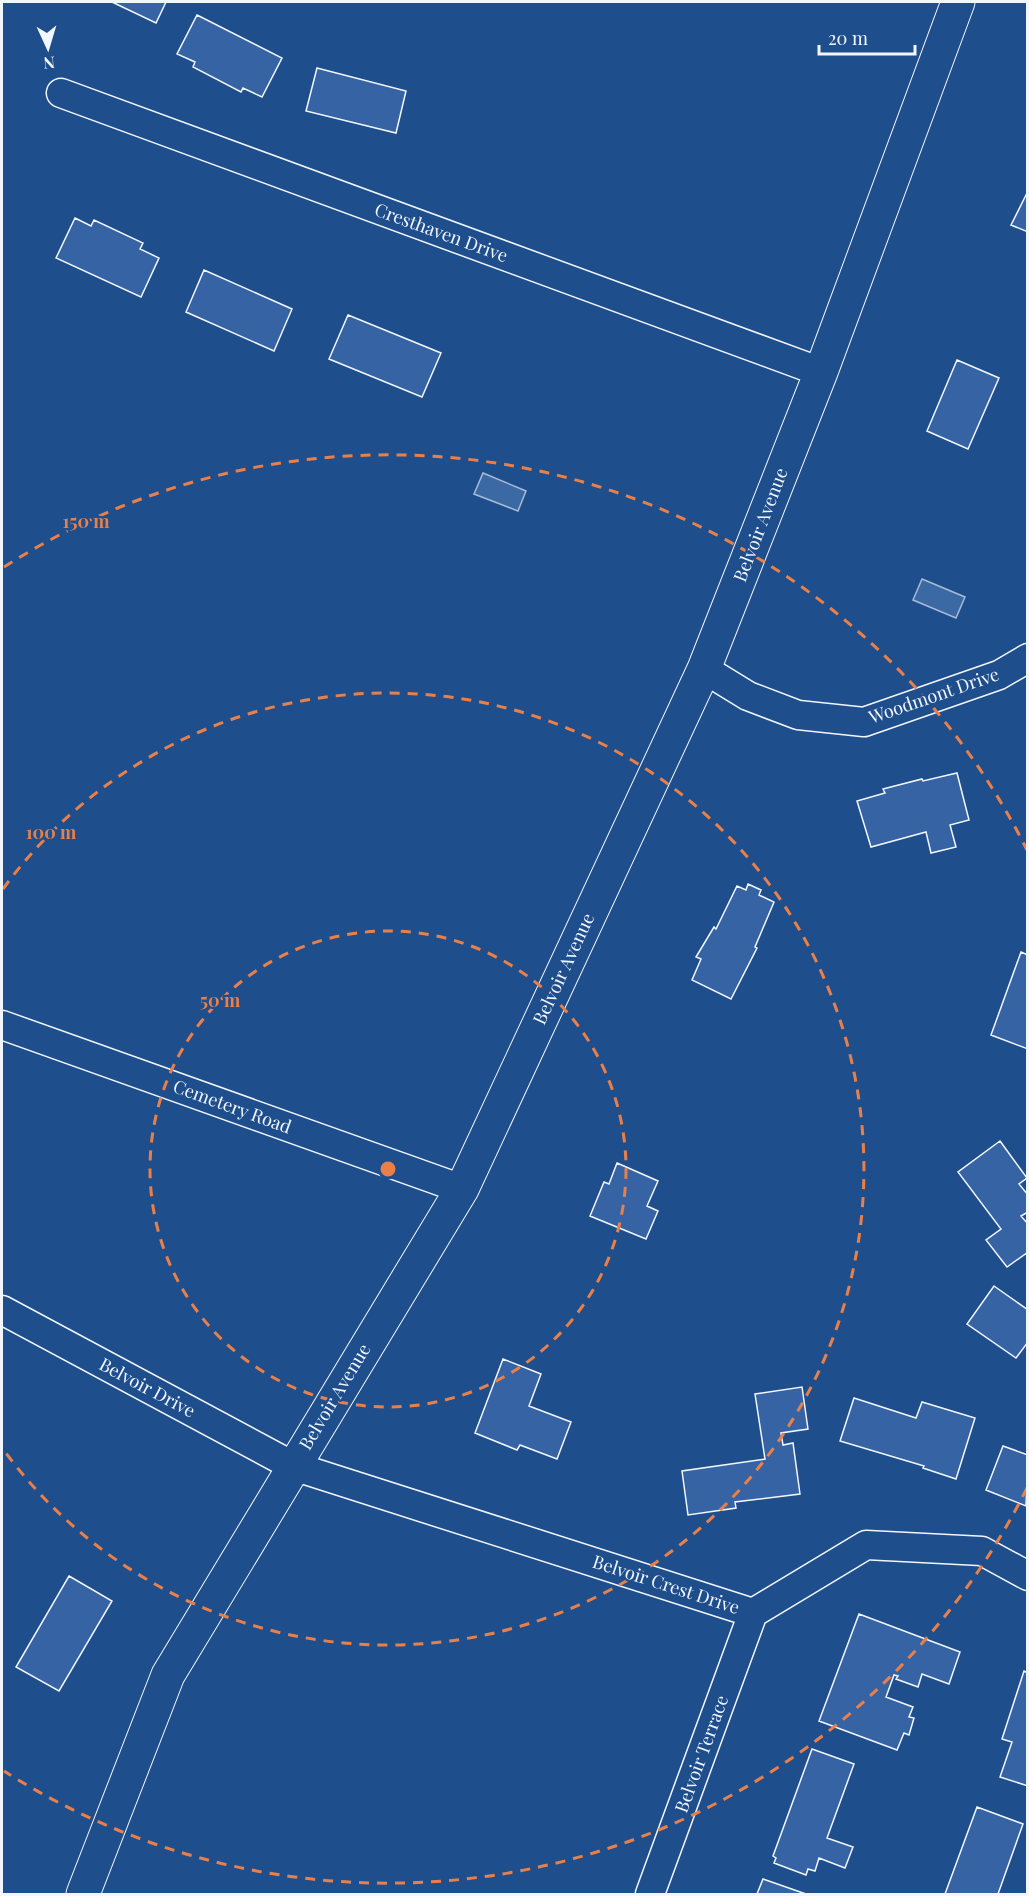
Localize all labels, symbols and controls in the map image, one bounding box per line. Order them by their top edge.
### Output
north arrow [18,18,78,78]
scale bar [819,18,915,56]
text: 20 m [828,26,868,50]
text: N [42,53,56,74]
street label: Cresthaven Drive [371,197,511,267]
street label: Belvoir Avenue [727,464,793,585]
text: 150 m [62,509,110,533]
street label: Woodmont Drive [864,662,1002,729]
text: 100 m [26,820,77,844]
street label: Belvoir Avenue [527,909,599,1028]
text: 50 m [200,988,241,1012]
street label: Cemetery Road [170,1074,295,1139]
centre of rings [378,1159,398,1179]
street label: Belvoir Avenue [293,1339,375,1454]
street label: Belvoir Drive [95,1352,200,1422]
street label: Belvoir Crest Drive [590,1549,743,1619]
street label: Belvoir Terrace [669,1692,733,1816]

